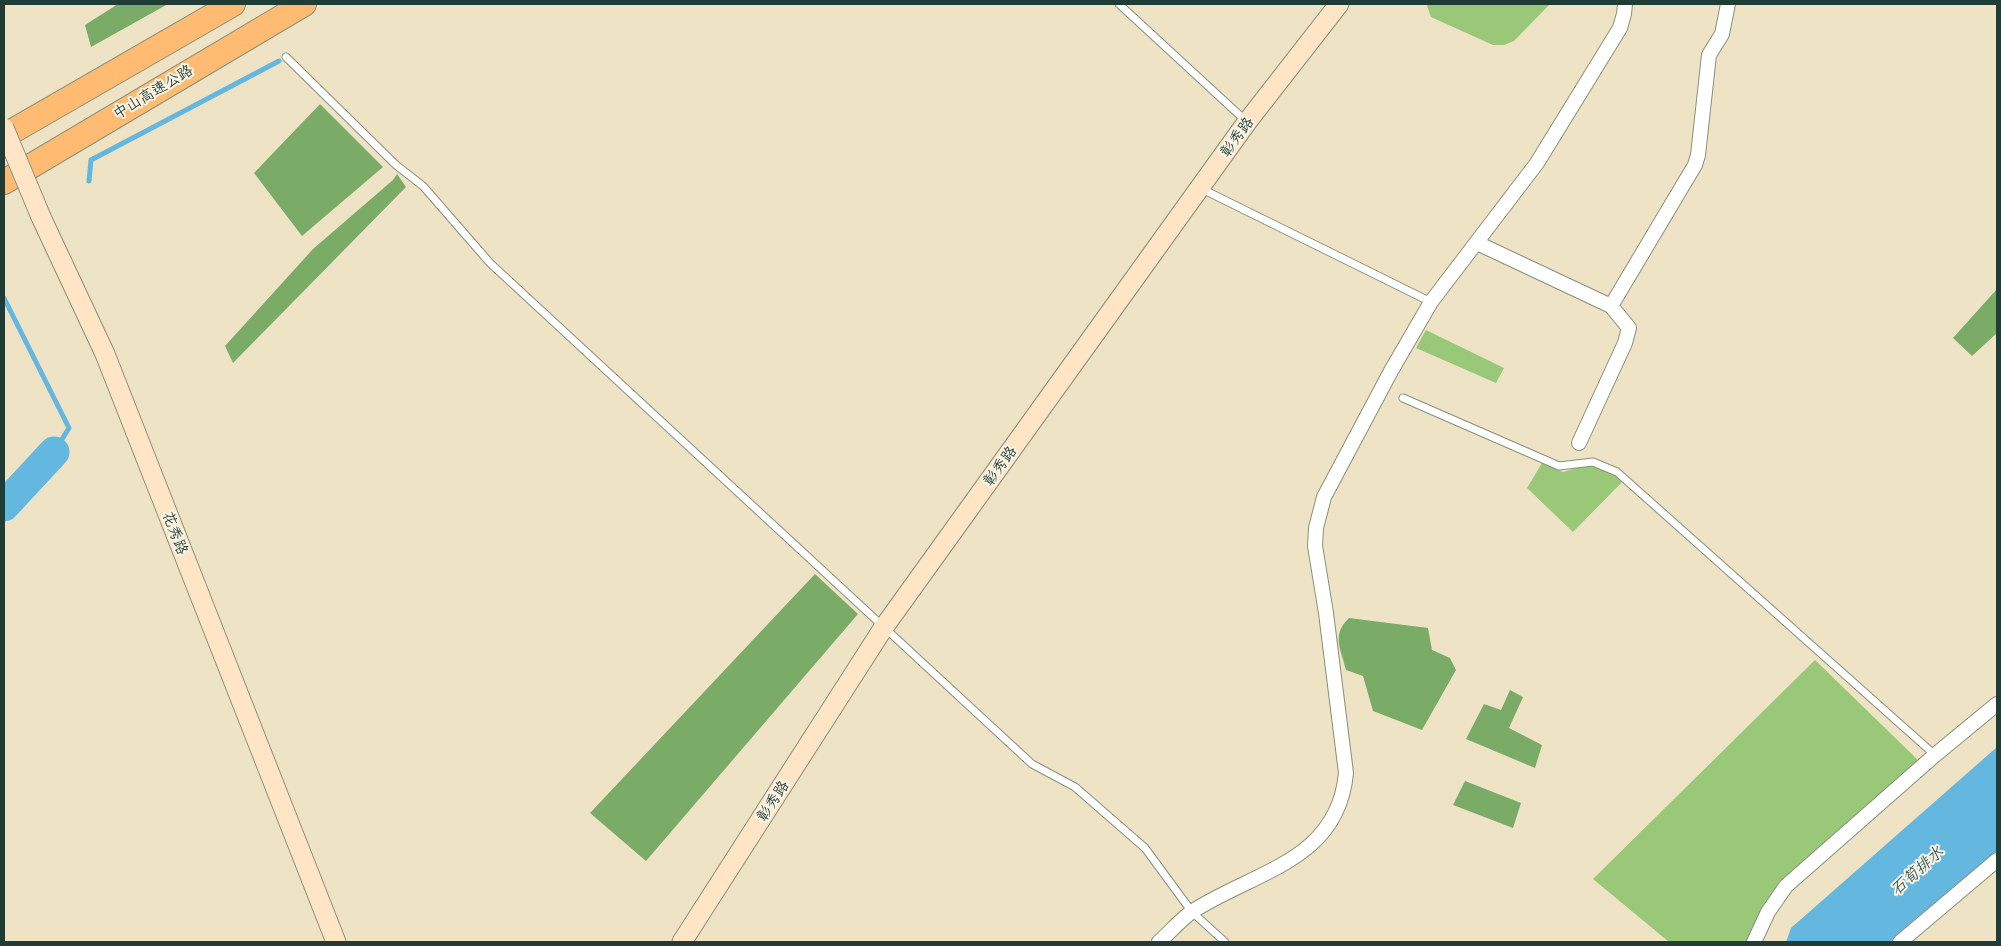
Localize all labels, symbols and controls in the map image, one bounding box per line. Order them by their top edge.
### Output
street label: 中山高速公路 [110,61,196,123]
street label: 彰秀路 [1216,114,1258,160]
street label: 彰秀路 [979,443,1021,489]
street label: 花秀路 [159,509,191,557]
street label: 彰秀路 [753,777,793,825]
water label: 石筍排水 [1887,842,1947,900]

